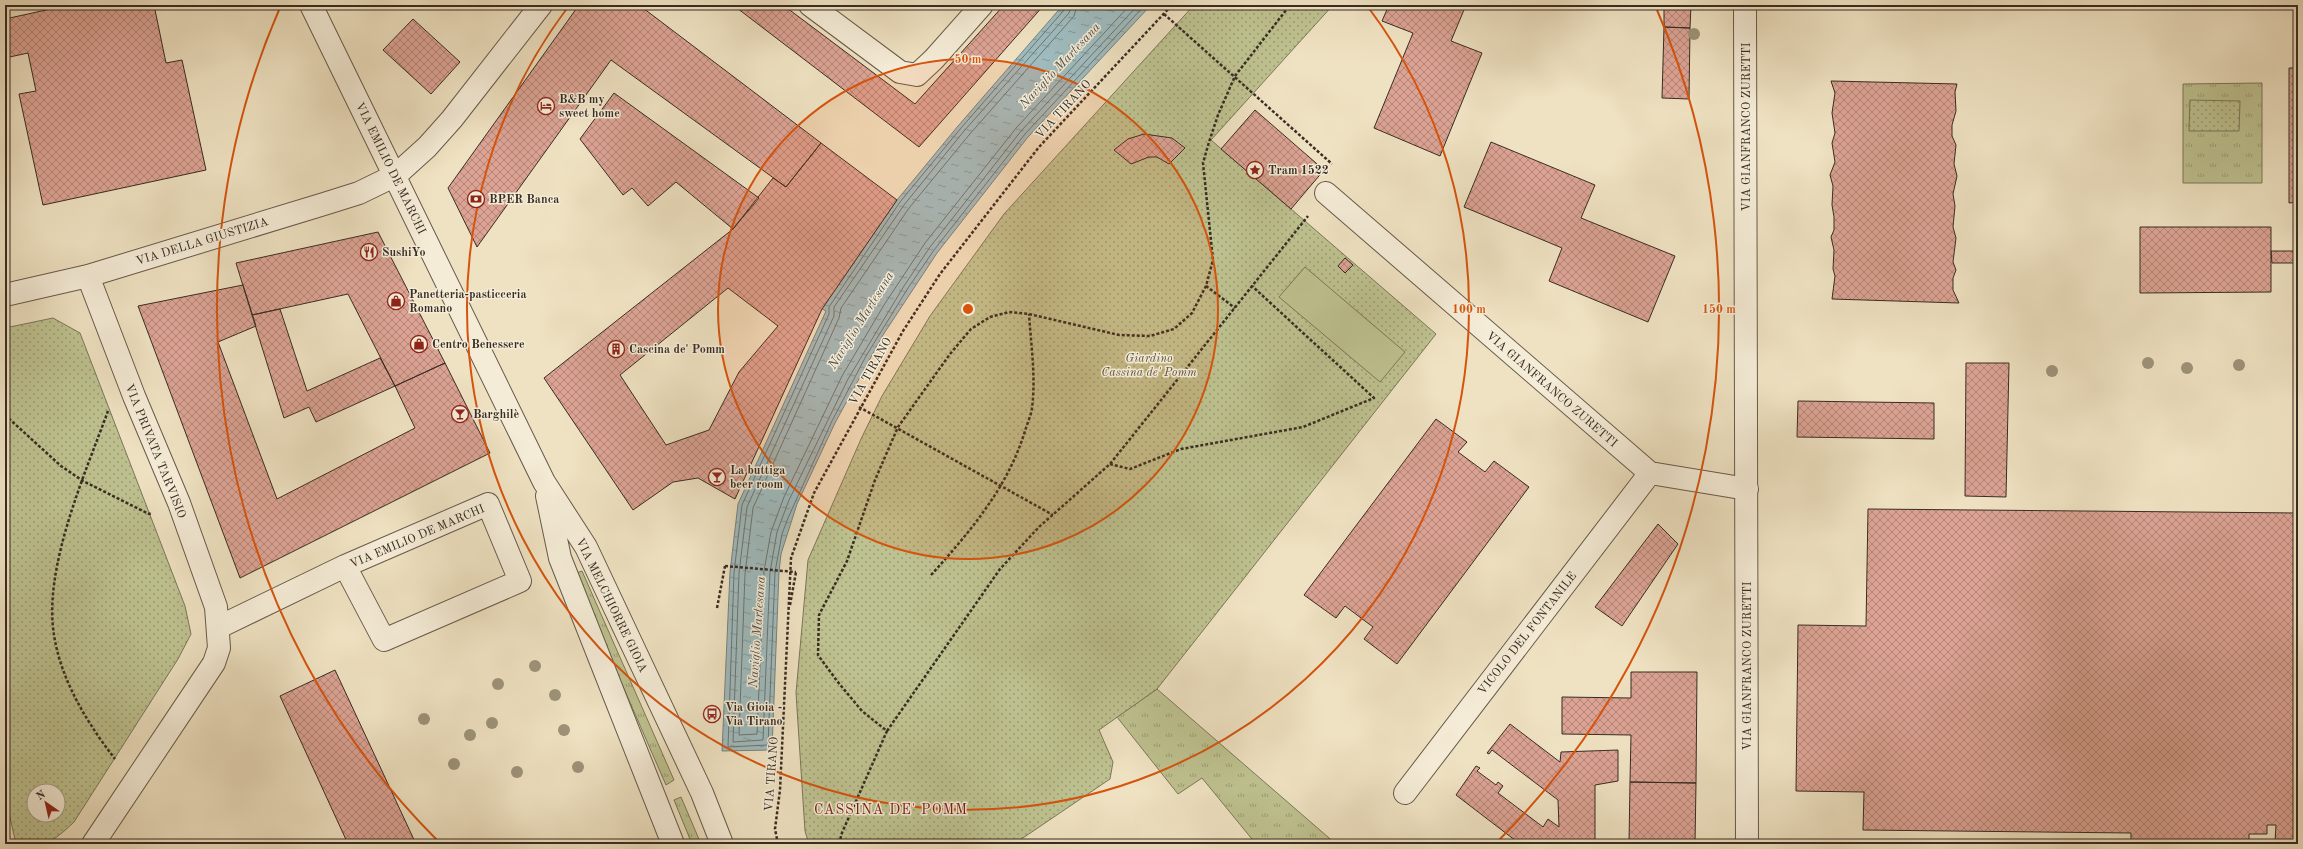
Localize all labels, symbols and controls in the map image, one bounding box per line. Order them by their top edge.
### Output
water label: Naviglio Martesana [1017,21,1103,112]
street label: VIA GIANFRANCO ZURETTI [1741,42,1753,212]
text: 50 m [955,53,982,66]
street label: VIA TIRANO [1034,78,1094,141]
place label: B&B my sweet home [559,94,620,120]
hotel icon: B&B my sweet home [536,96,556,116]
street label: VIA EMILIO DE MARCHI [353,101,427,237]
place icon: Tram 1522 [1245,160,1265,180]
place label: Tram 1522 [1268,164,1329,177]
bank icon: BPER Banca [466,189,486,209]
place label: BPER Banca [489,194,559,206]
street label: VIA DELLA GIUSTIZIA [135,216,270,268]
restaurant icon: SushiYo [359,242,379,262]
place label: SushiYo [382,247,426,259]
water label: Naviglio Martesana [826,270,896,373]
place label: Panetteria-pasticceria Romano [409,289,526,315]
shop icon: Panetteria-pasticceria Romano [386,291,406,311]
centre of rings [961,302,975,316]
text: 150 m [1702,303,1736,316]
text: 100 m [1452,304,1486,316]
street label: VIA GIANFRANCO ZURETTI [1484,330,1619,450]
shop icon: Centro Benessere [409,334,429,354]
street label: VIA TIRANO [847,336,894,407]
place label: Centro Benessere [432,339,525,351]
building icon: Cascina de' Pomm [606,339,626,359]
place label: Cascina de' Pomm [629,344,725,356]
park label: Giardino Cassina de' Pomm [1101,353,1197,379]
street label: VIA PRIVATA TARVISIO [123,383,188,520]
bar icon: Barghilè [450,404,470,424]
place label: Barghilè [473,409,519,421]
place label: La buttiga beer room [730,465,785,491]
bar icon: La buttiga beer room [707,467,727,487]
street label: VIA EMILIO DE MARCHI [348,503,487,571]
street label: VIA MELCHIORRE GIOIA [573,536,649,675]
street label: VICOLO DEL FONTANILE [1476,570,1579,697]
water label: Naviglio Martesana [747,576,768,689]
street label: VIA GIANFRANCO ZURETTI [1742,581,1754,751]
place label: Via Gioia - Via Tirano [725,702,783,728]
bus stop icon: Via Gioia - Via Tirano [702,704,722,724]
street label: VIA TIRANO [763,736,781,812]
north arrow [26,783,66,823]
text: N [35,789,48,803]
district label: CASSINA DE' POMM [814,803,968,817]

